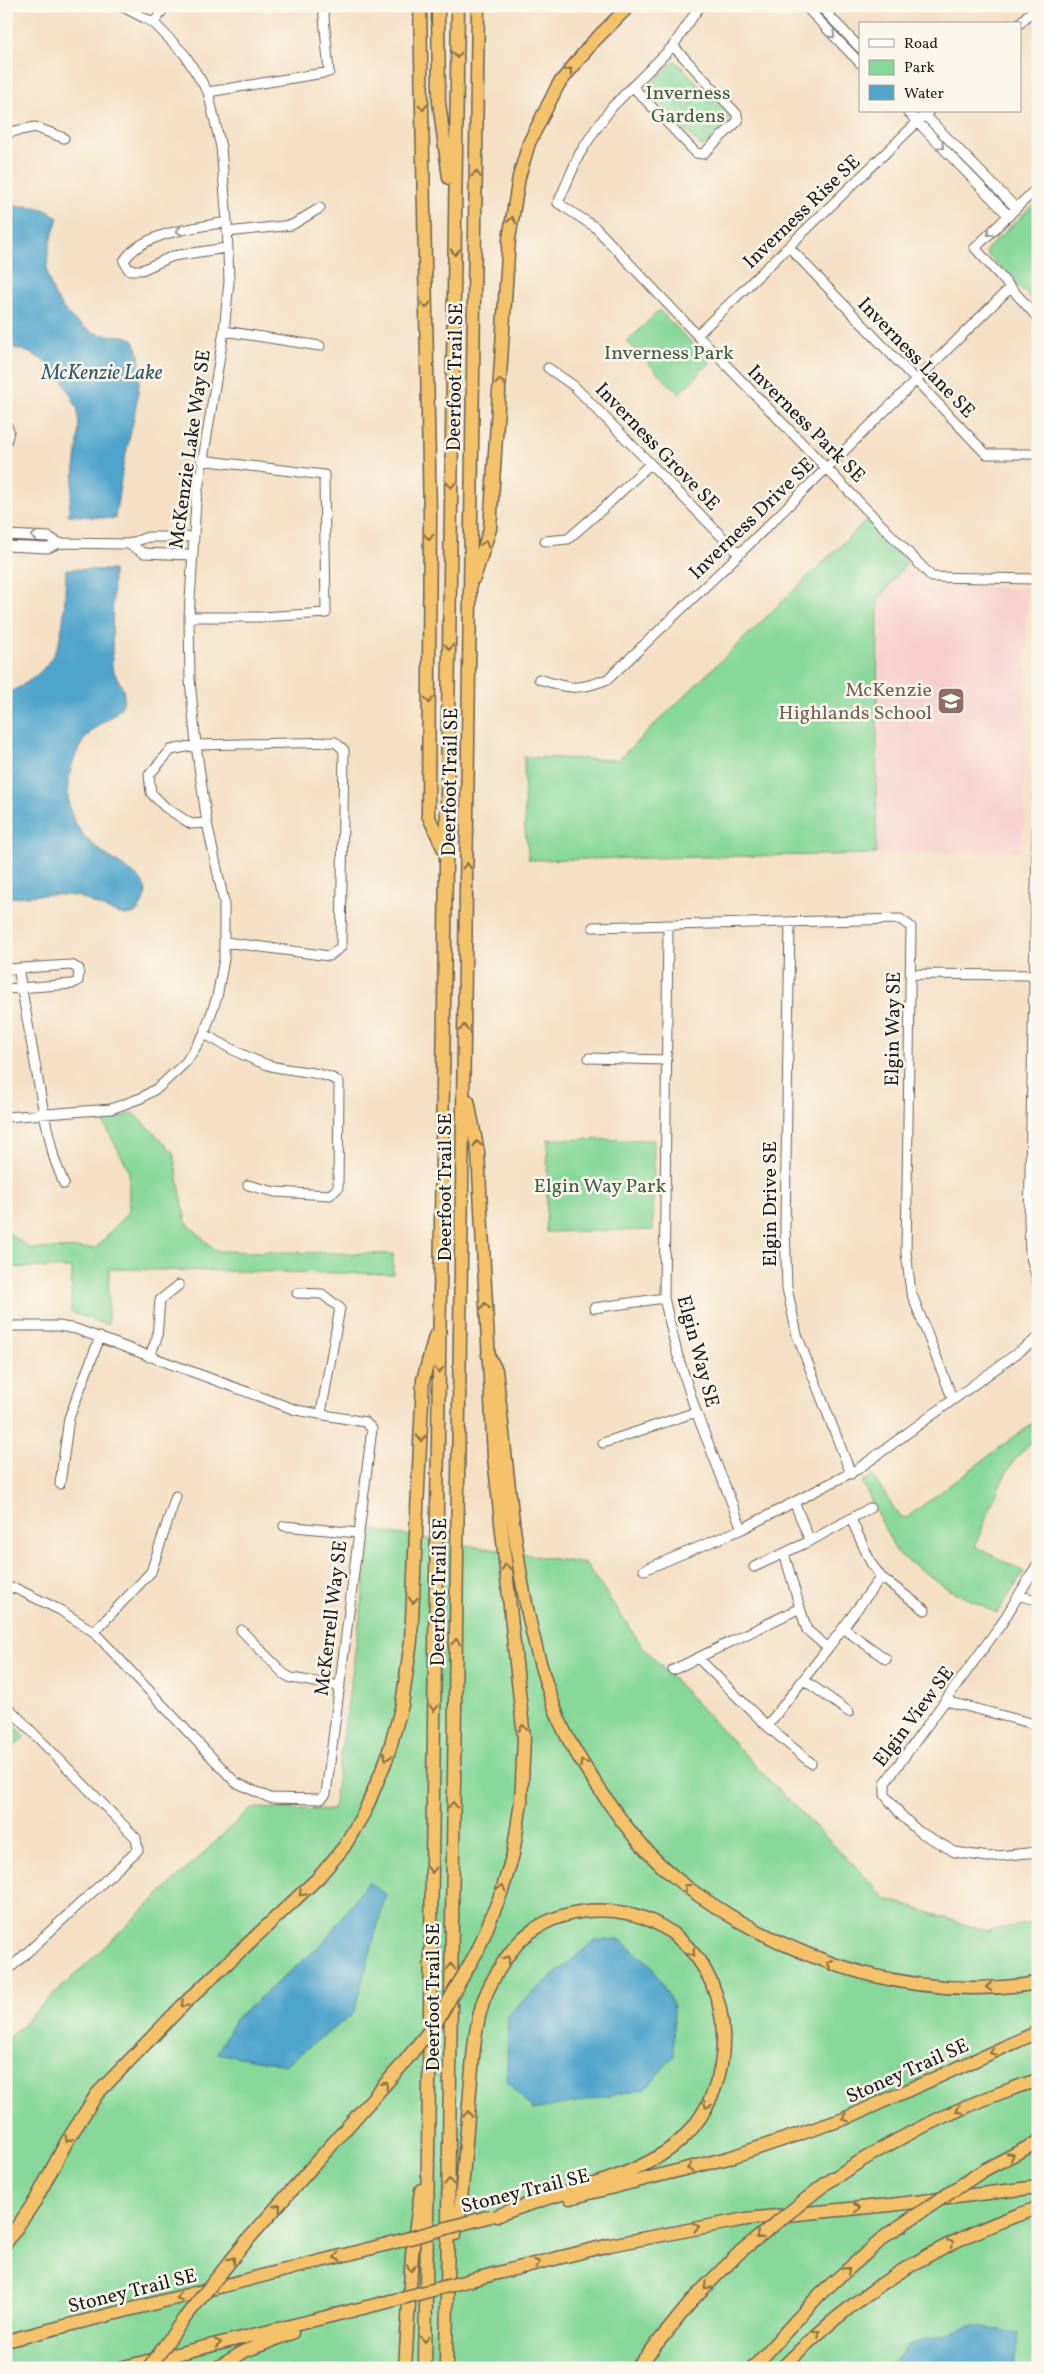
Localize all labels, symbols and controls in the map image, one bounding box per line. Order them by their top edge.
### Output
legend [859,22,1022,112]
one-way arrow [827,29,836,38]
text: Road [904,34,938,55]
one-way arrow [452,52,462,59]
text: Park [904,58,935,79]
one-way arrow [564,68,572,77]
park label: Inverness Gardens [646,80,730,131]
text: Water [904,84,944,105]
one-way arrow [418,104,428,112]
one-way arrow [935,140,944,149]
street label: Inverness Rise SE [737,149,867,276]
one-way arrow [471,170,481,178]
one-way arrow [507,216,517,225]
one-way arrow [175,226,184,236]
one-way arrow [987,227,996,236]
one-way arrow [450,249,460,257]
street label: Inverness Lane SE [850,292,981,425]
one-way arrow [421,302,431,309]
street label: Deerfoot Trail SE [441,302,471,452]
park label: Inverness Park [604,340,734,368]
street label: McKenzie Lake Way SE [163,348,219,551]
water label: McKenzie Lake [40,359,163,388]
street label: Inverness Park SE [740,359,871,490]
street label: Inverness Grove SE [588,377,725,518]
one-way arrow [494,378,505,386]
street label: Inverness Drive SE [683,452,821,587]
one-way arrow [446,482,456,489]
one-way arrow [29,530,37,541]
one-way arrow [424,534,434,542]
one-way arrow [479,540,489,548]
one-way arrow [444,644,454,652]
place label: McKenzie Highlands School [779,677,932,728]
school or university icon: McKenzie Highlands School [936,686,966,716]
one-way arrow [424,696,434,704]
street label: Deerfoot Trail SE [436,707,466,857]
one-way arrow [462,861,472,869]
street label: Elgin Way SE [879,971,909,1087]
one-way arrow [459,1024,469,1032]
street label: Deerfoot Trail SE [432,1113,460,1261]
one-way arrow [472,1139,482,1148]
street label: Elgin Drive SE [757,1141,785,1267]
park label: Elgin Way Park [534,1173,666,1201]
street label: Elgin Way SE [669,1292,725,1411]
one-way arrow [480,1302,491,1310]
one-way arrow [434,1366,444,1374]
one-way arrow [415,1434,426,1442]
street label: Deerfoot Trail SE [425,1517,455,1667]
street label: McKerrell Way SE [309,1539,355,1698]
one-way arrow [501,1562,512,1570]
one-way arrow [407,1596,418,1604]
one-way arrow [451,1638,461,1646]
street label: Elgin View SE [867,1661,962,1773]
one-way arrow [429,1704,439,1712]
one-way arrow [517,1724,528,1732]
one-way arrow [383,1752,393,1761]
one-way arrow [580,1760,590,1769]
one-way arrow [448,1801,458,1808]
one-way arrow [427,1866,437,1874]
one-way arrow [683,1884,693,1893]
one-way arrow [497,1885,507,1893]
one-way arrow [299,1888,308,1897]
street label: Deerfoot Trail SE [420,1923,448,2071]
one-way arrow [686,1948,695,1957]
one-way arrow [501,1955,510,1965]
one-way arrow [826,1960,834,1970]
one-way arrow [446,1963,456,1971]
one-way arrow [985,1982,993,1993]
one-way arrow [180,1999,189,2008]
street label: Stoney Trail SE [842,2032,974,2111]
one-way arrow [989,2045,998,2056]
one-way arrow [380,2082,389,2091]
one-way arrow [703,2100,713,2109]
one-way arrow [955,2103,964,2114]
one-way arrow [463,2110,474,2118]
one-way arrow [841,2112,850,2122]
one-way arrow [65,2134,75,2143]
one-way arrow [1006,2152,1015,2162]
street label: Stoney Trail SE [458,2162,593,2221]
one-way arrow [687,2163,695,2173]
one-way arrow [444,2178,454,2186]
one-way arrow [854,2202,862,2213]
one-way arrow [272,2204,281,2213]
one-way arrow [692,2222,700,2233]
one-way arrow [756,2230,765,2239]
one-way arrow [946,2239,955,2249]
one-way arrow [332,2251,341,2262]
one-way arrow [226,2257,234,2266]
one-way arrow [533,2258,541,2268]
street label: Stoney Trail SE [65,2262,200,2321]
one-way arrow [406,2264,417,2272]
one-way arrow [842,2267,851,2276]
one-way arrow [703,2280,712,2289]
one-way arrow [175,2291,184,2302]
one-way arrow [812,2330,821,2339]
one-way arrow [420,2336,430,2343]
one-way arrow [213,2339,221,2349]

